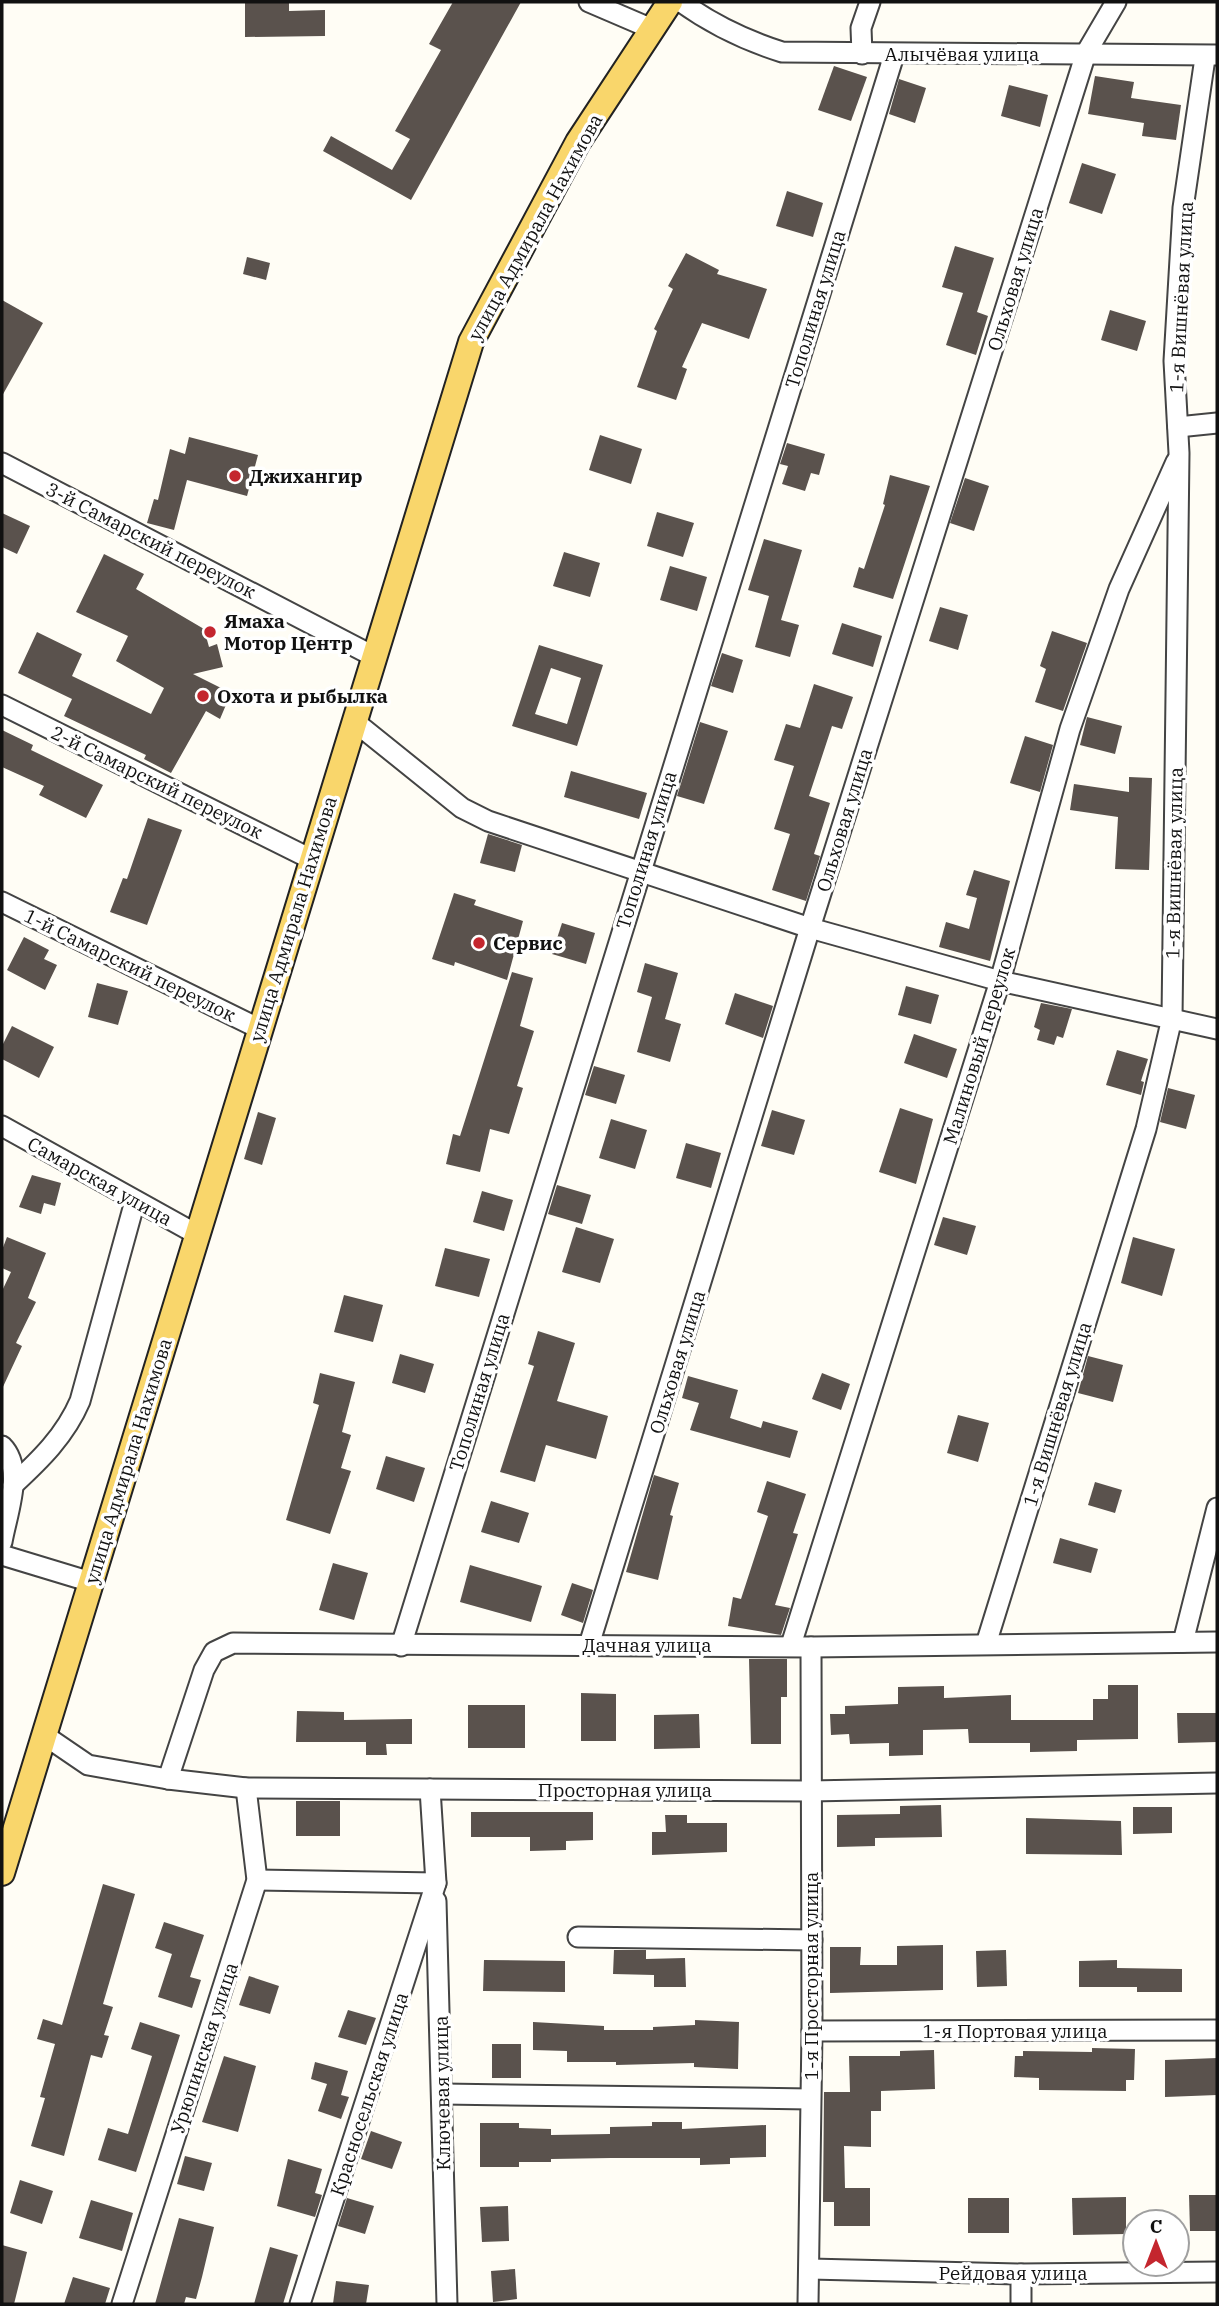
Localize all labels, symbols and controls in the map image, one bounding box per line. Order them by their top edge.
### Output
street label: Алычёвая улица [885,42,1039,66]
street label: улица Адмирала Нахимова [463,109,607,345]
street label: 1-я Вишнёвая улица [1164,201,1198,393]
street label: Ольховая улица [982,204,1048,354]
street label: Тополиная улица [780,227,850,391]
place label: Джихангир [249,464,363,488]
marker: Джихангир [227,468,243,484]
street label: 3-й Самарский переулок [42,477,260,603]
place label: Ямаха Мотор Центр [224,609,353,655]
marker: Ямаха Мотор Центр [202,624,218,640]
place label: Охота и рыбылка [217,684,388,708]
marker: Охота и рыбылка [195,688,211,704]
street label: 2-й Самарский переулок [47,720,267,844]
street label: Ольховая улица [811,745,877,895]
street label: 1-я Вишнёвая улица [1160,767,1188,959]
street label: Тополиная улица [611,768,681,932]
street label: улица Адмирала Нахимова [244,793,342,1045]
street label: 1-й Самарский переулок [20,903,240,1027]
place label: Сервис [493,931,563,955]
marker: Сервис [471,935,487,951]
street label: Малиновый переулок [938,945,1020,1147]
street label: Самарская улица [23,1131,177,1231]
street label: Ольховая улица [644,1287,710,1437]
street label: Тополиная улица [444,1310,514,1474]
street label: 1-я Вишнёвая улица [1017,1319,1097,1509]
street label: улица Адмирала Нахимова [79,1335,177,1587]
street label: Дачная улица [582,1633,712,1657]
street label: Просторная улица [538,1778,712,1802]
street label: 1-я Просторная улица [799,1872,823,2080]
street label: Урюпинская улица [165,1959,243,2137]
street label: Красносельская улица [325,1989,413,2199]
street label: Ключевая улица [429,2015,455,2171]
street label: 1-я Портовая улица [922,2019,1108,2043]
north arrow [1121,2208,1191,2278]
text: С [1150,2214,1162,2238]
street label: Рейдовая улица [938,2261,1088,2285]

